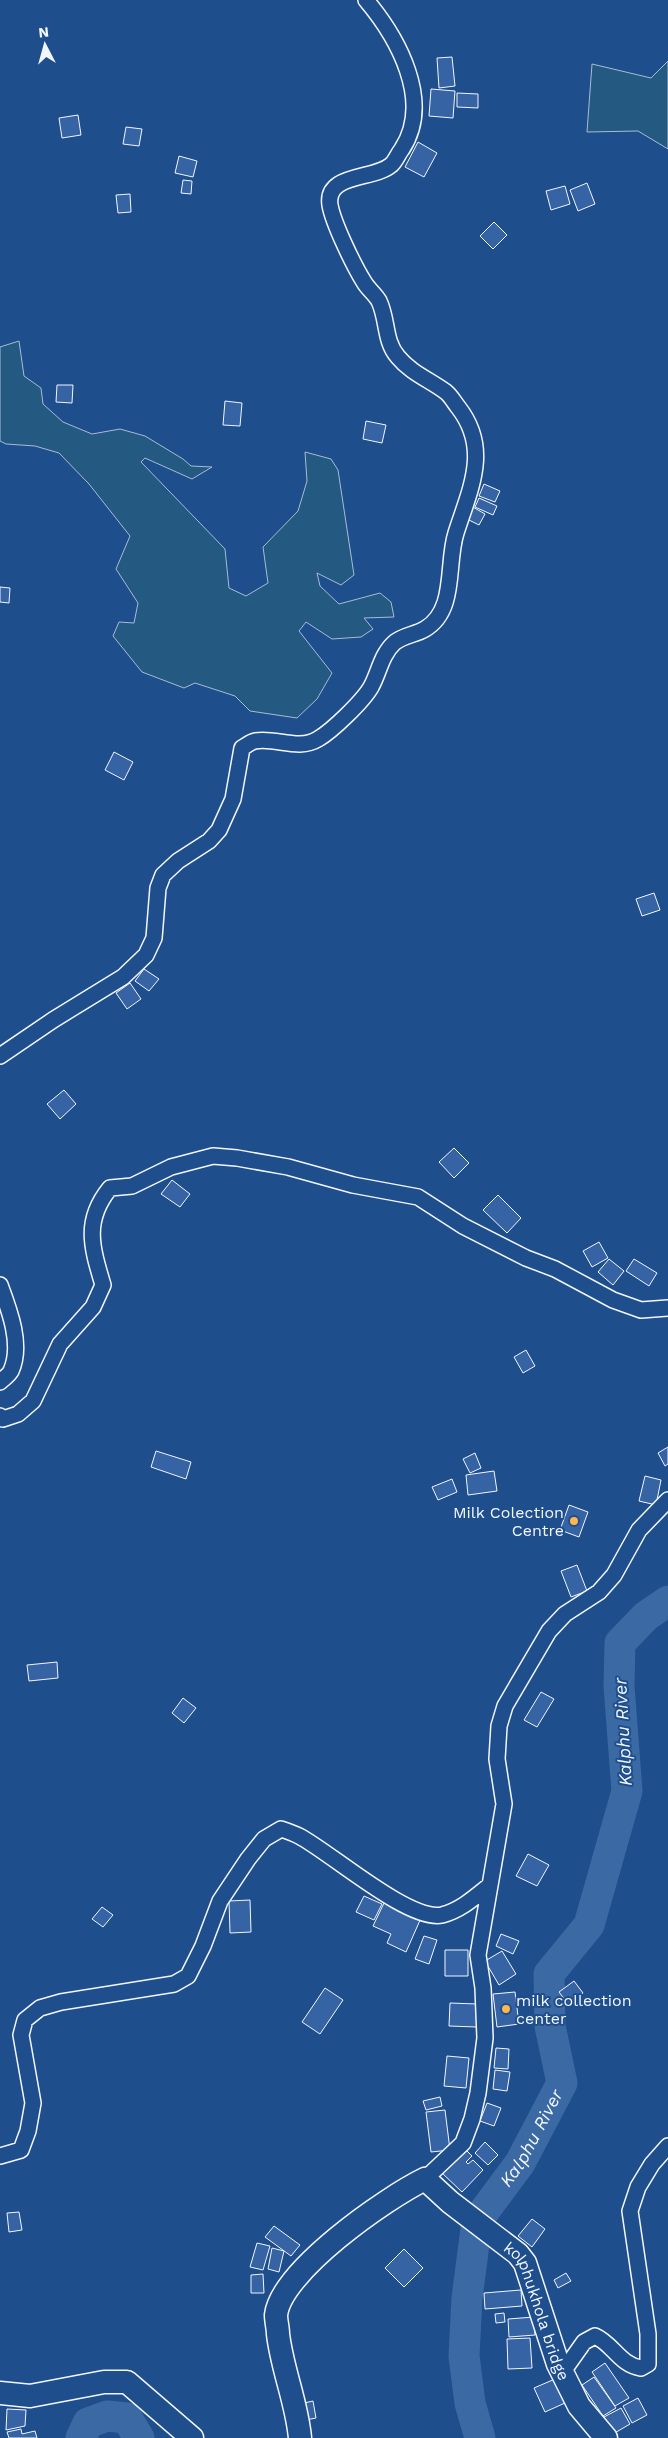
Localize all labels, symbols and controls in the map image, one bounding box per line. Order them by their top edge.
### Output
north arrow [20,20,70,70]
text: N [38,24,50,41]
place label: Milk Colection Centre [453,1503,564,1540]
marker: Milk Colection Centre [568,1515,580,1527]
water label: Kalphu River [609,1676,636,1787]
place label: milk collection center [516,1991,632,2028]
marker: milk collection center [500,2003,512,2015]
water label: Kalphu River [495,2085,567,2191]
street label: kolphukhola bridge [500,2238,574,2384]

